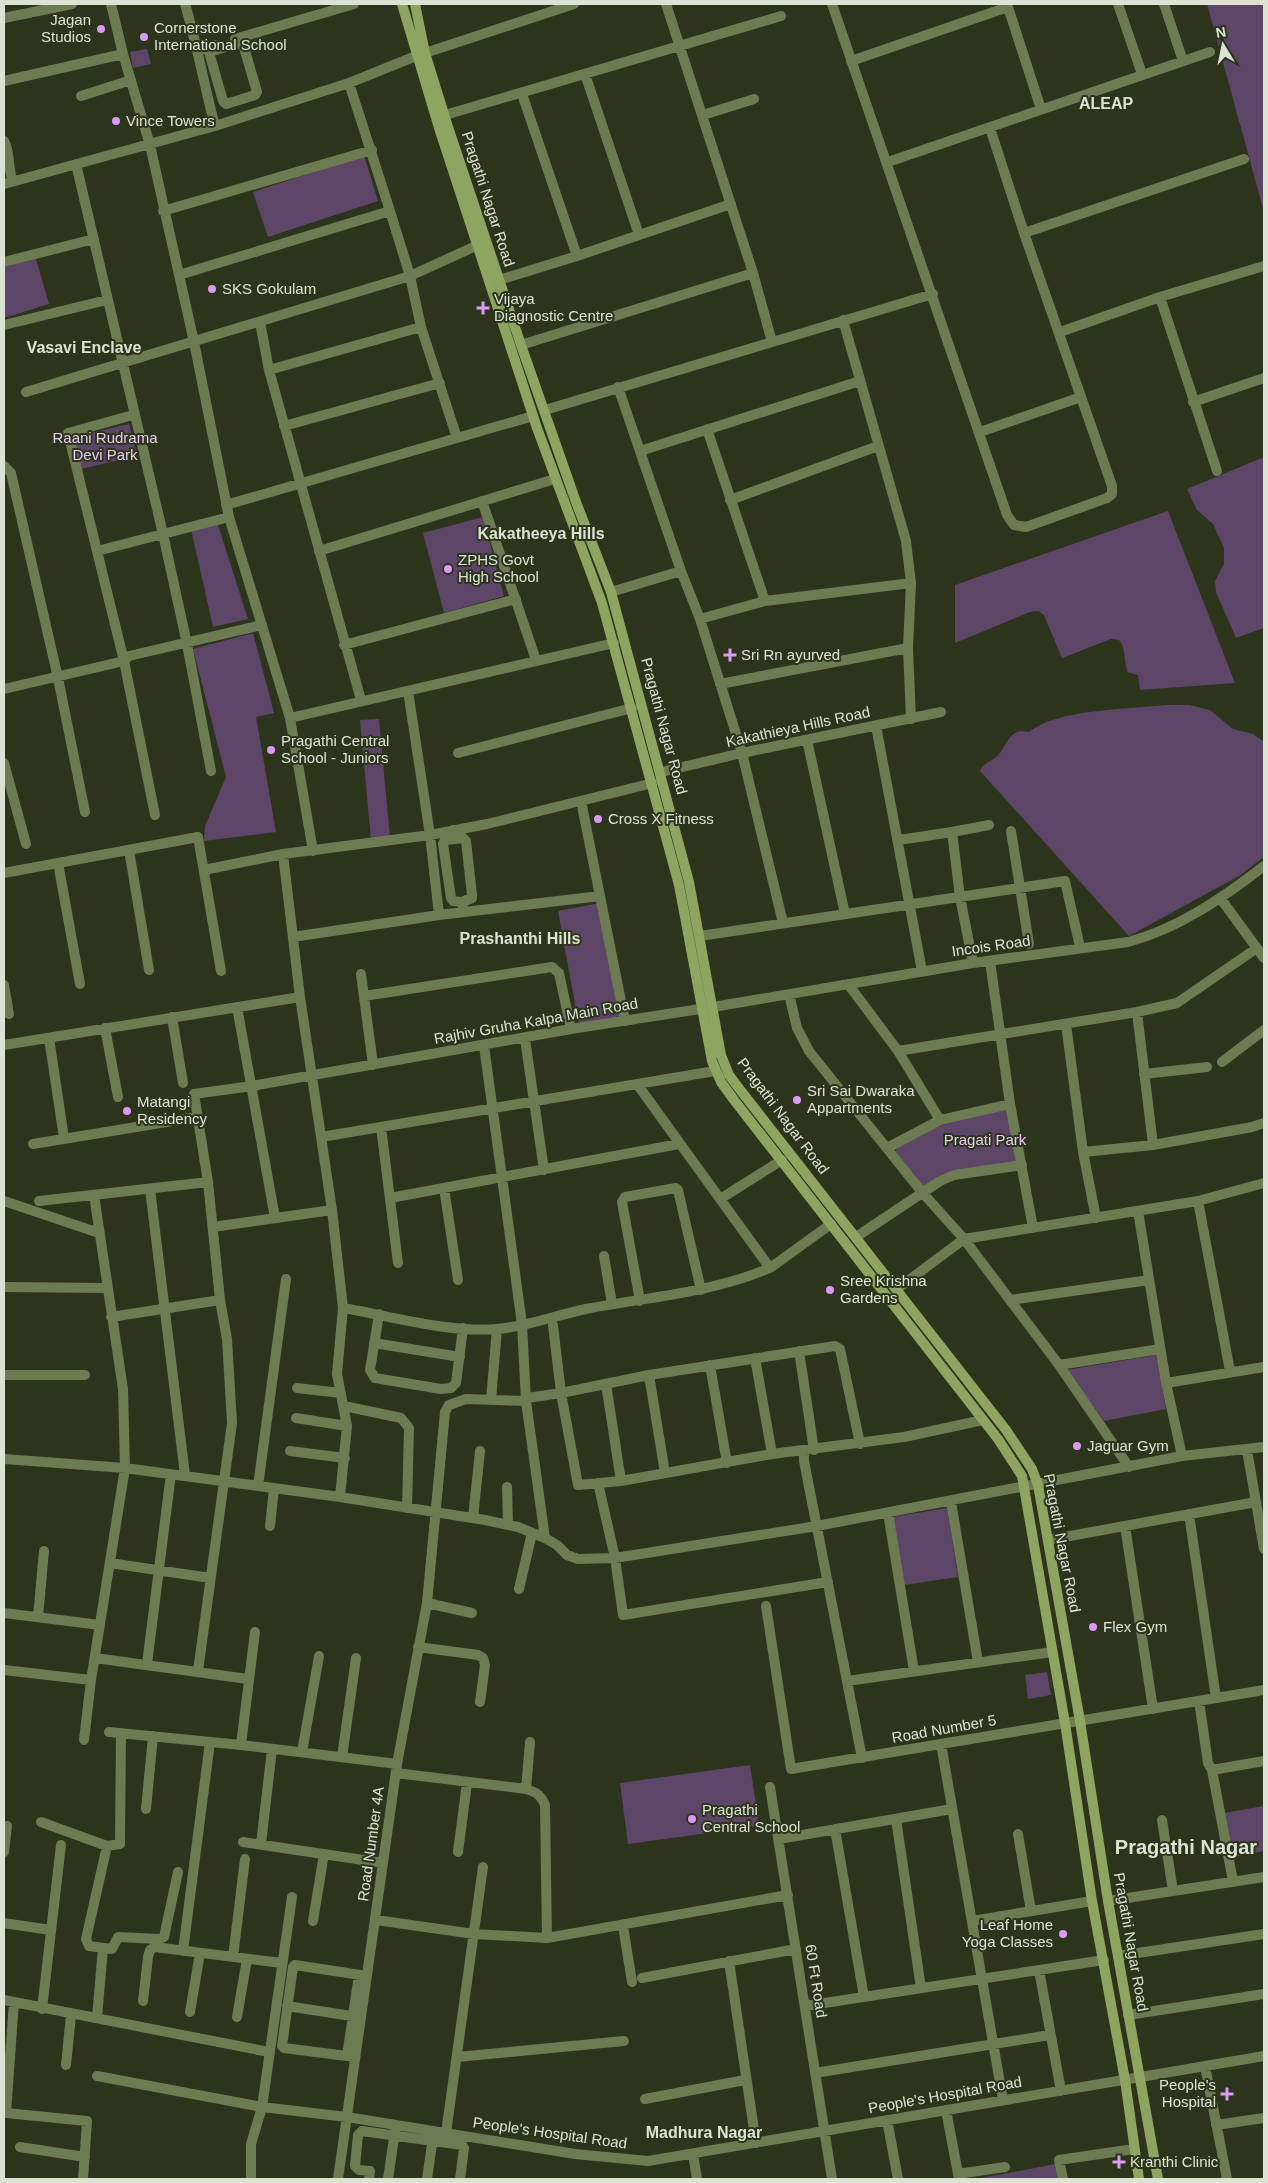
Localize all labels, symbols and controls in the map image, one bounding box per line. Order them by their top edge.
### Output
place label: Jagan Studios [41,11,91,45]
place label: Cornerstone International School [154,19,287,53]
north arrow [1198,20,1248,70]
marker: Jagan Studios [95,23,107,35]
text: N [1214,23,1227,41]
marker: Cornerstone International School [138,31,150,43]
district label: ALEAP [1079,95,1133,112]
place label: Vince Towers [126,112,215,129]
marker: Vince Towers [110,115,122,127]
street label: Pragathi Nagar Road [459,129,518,268]
place label: SKS Gokulam [222,280,316,297]
marker: SKS Gokulam [206,283,218,295]
place label: Vijaya Diagnostic Centre [494,290,613,324]
marker: Vijaya Diagnostic Centre [476,301,490,315]
district label: Vasavi Enclave [27,339,141,356]
park label: Raani Rudrama Devi Park [52,429,158,463]
district label: Kakatheeya Hills [477,525,605,542]
place label: ZPHS Govt High School [458,551,539,585]
marker: ZPHS Govt High School [442,563,454,575]
place label: Sri Rn ayurved [741,646,840,663]
marker: Sri Rn ayurved [723,648,737,662]
street label: Pragathi Nagar Road [638,656,691,796]
street label: Kakathieya Hills Road [724,703,871,750]
place label: Pragathi Central School - Juniors [281,732,389,766]
marker: Pragathi Central School - Juniors [265,744,277,756]
place label: Cross X Fitness [608,810,714,827]
marker: Cross X Fitness [592,813,604,825]
district label: Prashanthi Hills [460,930,581,947]
street label: Incois Road [951,932,1031,959]
street label: Rajhiv Gruha Kalpa Main Road [433,994,639,1047]
street label: Pragathi Nagar Road [734,1054,833,1177]
place label: Sri Sai Dwaraka Appartments [807,1082,915,1116]
place label: Matangi Residency [137,1093,208,1127]
marker: Sri Sai Dwaraka Appartments [791,1094,803,1106]
marker: Matangi Residency [121,1105,133,1117]
park label: Pragati Park [944,1131,1027,1148]
place label: Sree Krishna Gardens [840,1272,927,1306]
marker: Sree Krishna Gardens [824,1284,836,1296]
place label: Jaguar Gym [1087,1437,1169,1454]
marker: Jaguar Gym [1071,1440,1083,1452]
street label: Pragathi Nagar Road [1041,1472,1084,1614]
place label: Flex Gym [1103,1618,1167,1635]
marker: Flex Gym [1087,1621,1099,1633]
street label: Road Number 5 [890,1711,998,1746]
street label: Road Number 4A [354,1785,387,1903]
place label: Pragathi Central School [702,1801,800,1835]
marker: Pragathi Central School [686,1813,698,1825]
district label: Pragathi Nagar [1115,1836,1257,1858]
street label: Pragathi Nagar Road [1111,1871,1152,2013]
place label: Leaf Home Yoga Classes [962,1916,1053,1950]
marker: Leaf Home Yoga Classes [1057,1928,1069,1940]
street label: 60 Ft Road [802,1943,831,2019]
street label: People's Hospital Road [867,2073,1023,2116]
place label: People's Hospital [1159,2076,1216,2110]
marker: People's Hospital [1220,2087,1234,2101]
street label: People's Hospital Road [472,2113,628,2152]
district label: Madhura Nagar [646,2124,762,2141]
place label: Kranthi Clinic [1130,2153,1219,2170]
marker: Kranthi Clinic [1112,2155,1126,2169]

